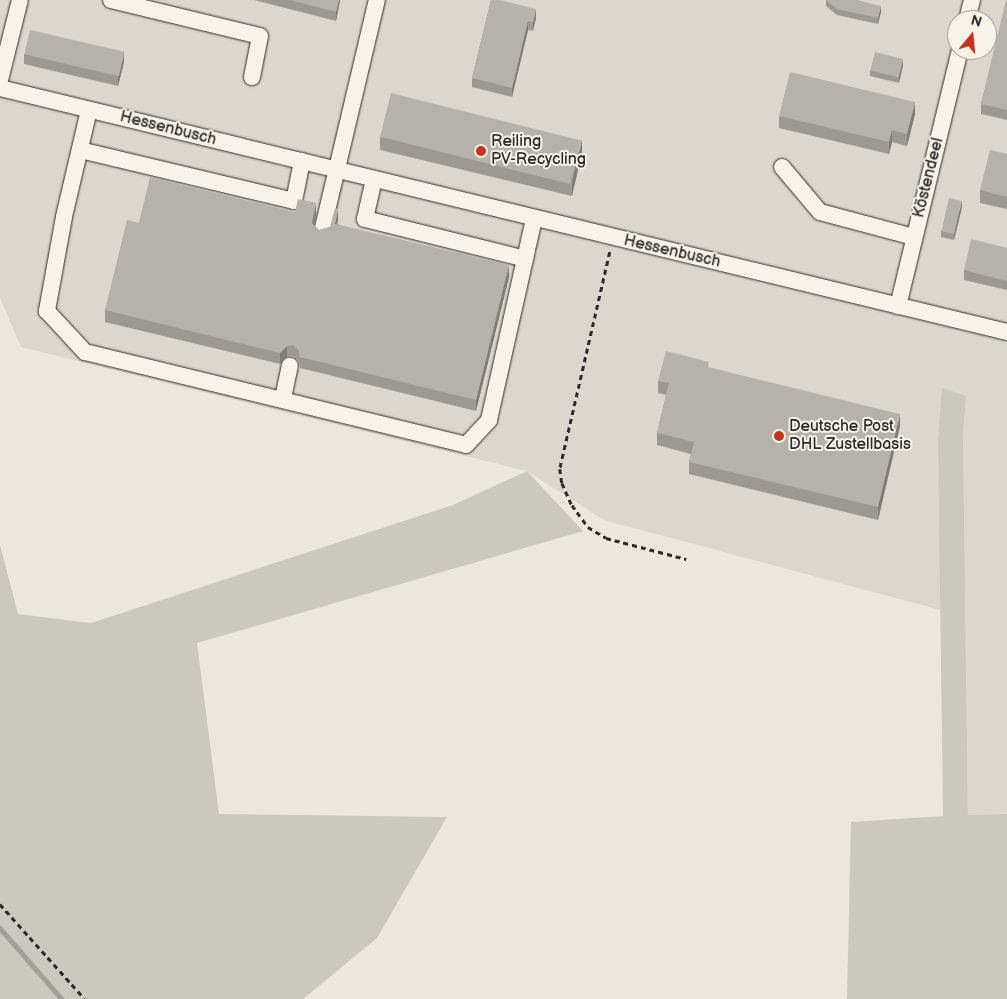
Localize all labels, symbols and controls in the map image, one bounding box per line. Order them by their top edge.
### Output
north arrow [947,10,997,60]
text: N [969,11,984,31]
street label: Hessenbusch [118,108,218,150]
place label: Reiling PV-Recycling [491,132,586,170]
street label: Köstendeel [910,136,948,220]
marker: Reiling PV-Recycling [475,145,487,157]
street label: Hessenbusch [622,232,722,272]
place label: Deutsche Post DHL Zustellbasis [789,417,911,455]
marker: Deutsche Post DHL Zustellbasis [773,430,785,442]

